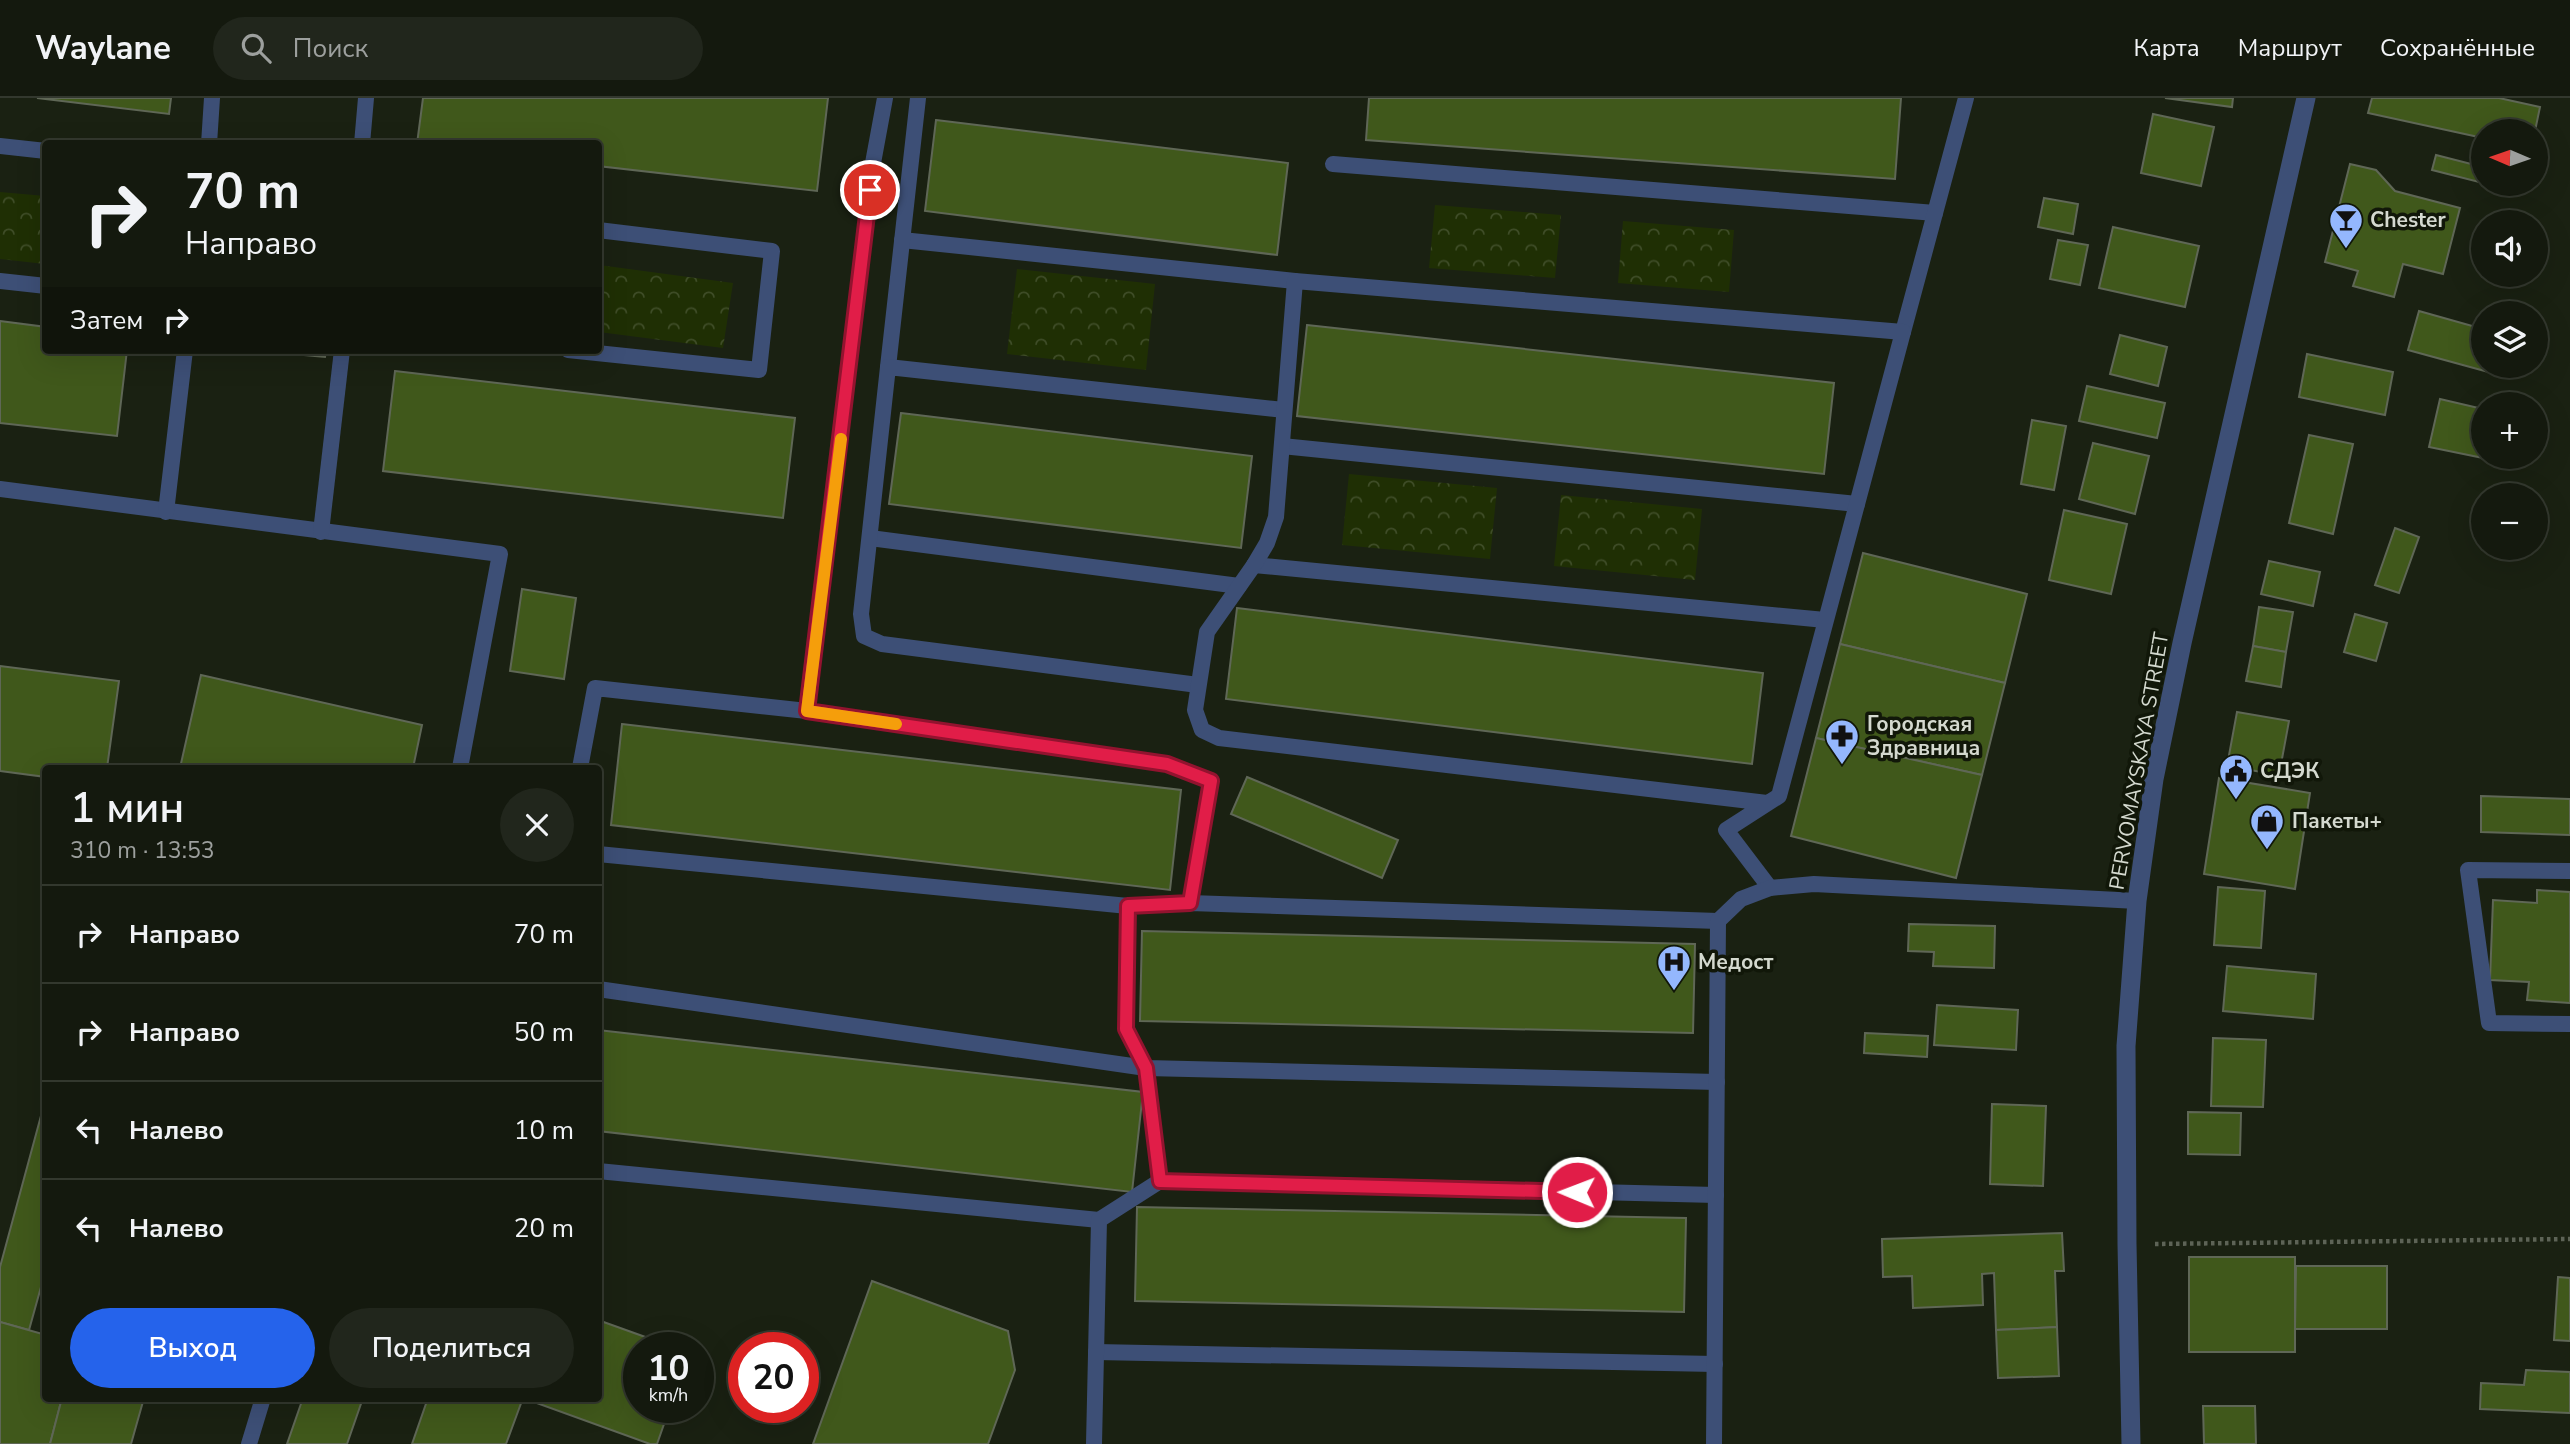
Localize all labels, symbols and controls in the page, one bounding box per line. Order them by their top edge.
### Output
search box [213,17,703,80]
text: Waylane [35,26,171,71]
icon: search [237,29,275,67]
text: Поиск [293,31,368,66]
text: Карта [2134,32,2200,64]
text: Маршрут [2238,32,2342,64]
text: Сохранённые [2380,32,2535,64]
north arrow [2471,119,2548,196]
map controls [2471,119,2548,560]
text: 70 m [185,158,300,225]
pin [840,160,900,220]
icon: right [70,168,161,259]
icon: arrive [851,171,889,209]
bar icon: Chester [2327,201,2365,250]
place label: Chester [2370,206,2446,234]
button: sound [2471,210,2548,287]
text: Направо [185,222,317,265]
icon: right [157,301,195,339]
button: layers [2471,301,2548,378]
text: Затем [70,303,143,338]
button: + [2471,392,2548,469]
button: − [2471,483,2548,560]
street label: PERVOMAYSKAYA STREET [2103,630,2176,892]
place label: Городская Здравница [1867,710,1980,762]
pharmacy icon: Городская Здравница [1823,717,1861,766]
public building icon: СДЭК [2217,752,2255,801]
place label: СДЭК [2260,757,2320,785]
text: 1 мин [70,780,184,837]
button: close [500,788,574,862]
shop icon: Пакеты+ [2248,802,2286,851]
place label: Пакеты+ [2292,807,2382,835]
text: 310 m · 13:53 [70,835,215,866]
icon: right [70,915,108,953]
text: Направо [129,917,240,952]
text: 70 m [514,917,574,952]
hospital icon: Медост [1655,943,1693,992]
place label: Медост [1698,948,1773,976]
icon: right [70,1013,108,1051]
text: Направо [129,1015,240,1050]
text: 50 m [514,1015,574,1050]
icon: left [70,1111,108,1149]
text: Налево [129,1113,224,1148]
text: 10 m [514,1113,574,1148]
position arrow [1540,1155,1614,1229]
icon: left [70,1209,108,1247]
text: Налево [129,1211,224,1246]
text: 20 m [514,1211,574,1246]
button: Выход [70,1308,315,1388]
button: Поделиться [329,1308,574,1388]
speed limit sign: 20 [728,1332,819,1423]
text: 10 [647,1345,690,1392]
text: km/h [649,1383,688,1407]

